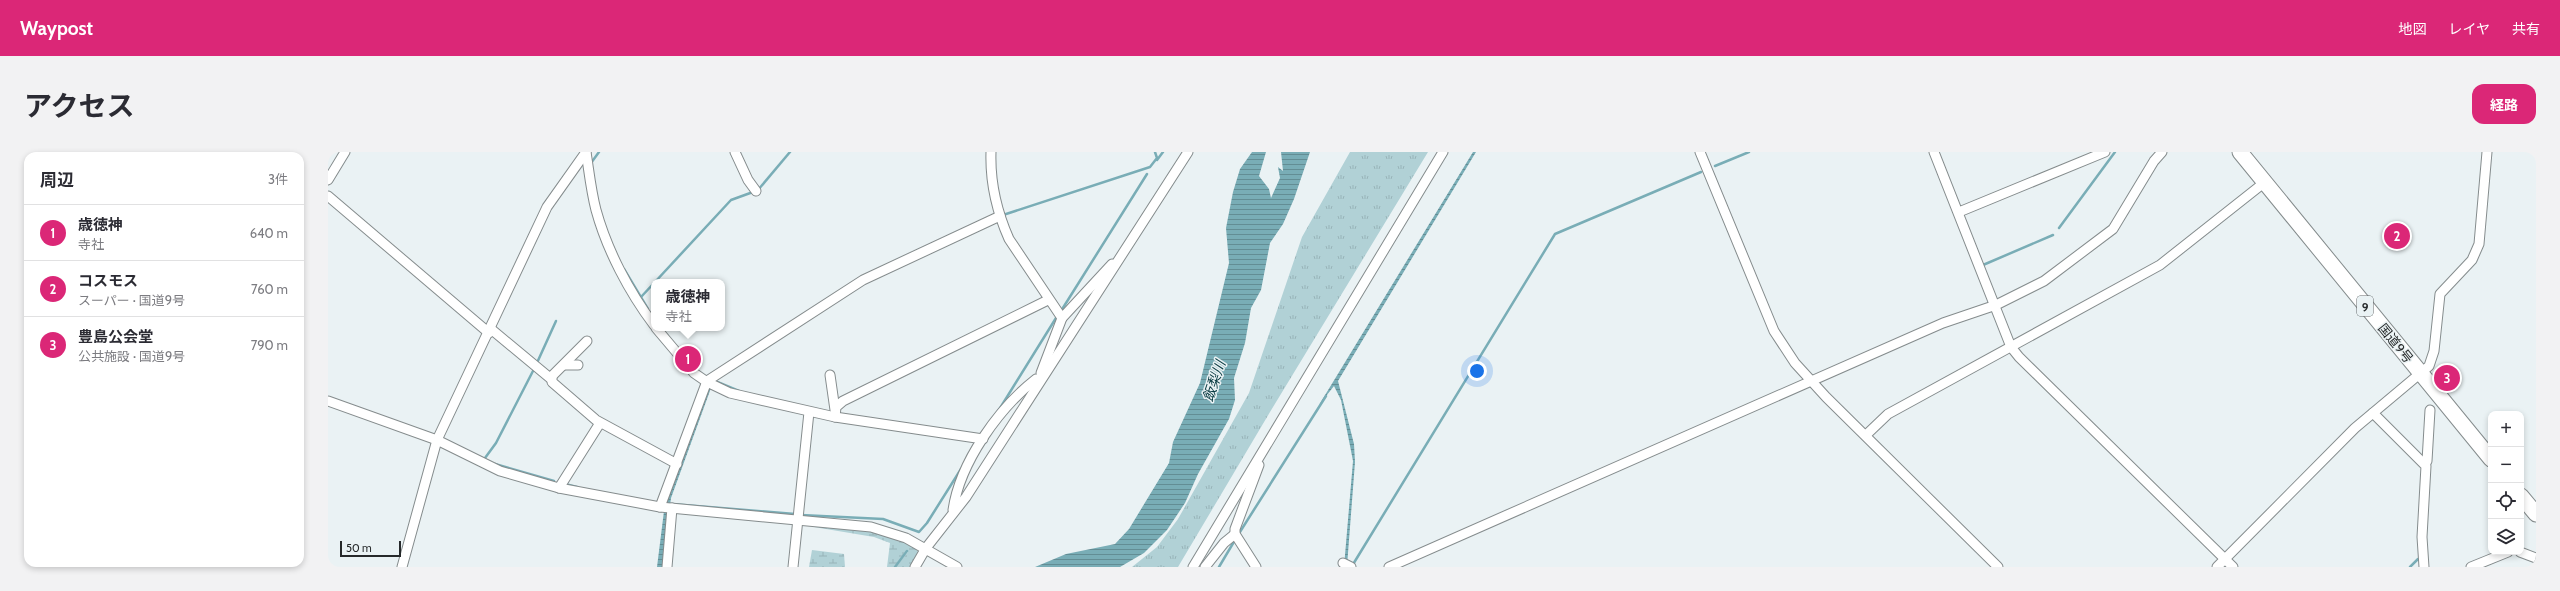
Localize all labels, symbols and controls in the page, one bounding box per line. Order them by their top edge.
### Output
text: Waypost [20,17,93,40]
text: 地図 [2398,20,2426,38]
text: レイヤ [2448,20,2490,38]
text: 共有 [2512,20,2540,38]
button: 経路 [2472,84,2536,124]
text: アクセス [24,89,135,123]
text: 周辺 [40,170,74,190]
text: 3件 [268,171,288,187]
text: 歳徳神 [78,216,123,234]
pin: 2 [2384,221,2410,251]
text: 1 [51,225,55,241]
text: 640 m [250,225,288,241]
text: 寺社 [78,236,104,252]
text: コスモス [78,272,138,290]
popup [651,279,725,331]
text: 2 [50,281,56,297]
text: 760 m [251,281,288,297]
text: 歳徳神 [665,288,711,306]
text: スーパー · 国道9号 [78,292,185,308]
road number: 9 [2357,296,2373,316]
text: 寺社 [665,308,692,324]
street label: 国道9号 [2375,320,2417,366]
text: 豊島公会堂 [78,328,153,346]
text: 3 [49,337,57,353]
text: 790 m [251,337,288,353]
pin: 1 [675,344,701,374]
text: 公共施設 · 国道9号 [78,348,185,364]
water label: 飯梨川 [1199,356,1230,404]
your location [1467,361,1487,381]
pin: 3 [2434,363,2460,393]
map controls [2488,411,2524,555]
button: + [2488,411,2524,447]
button: − [2488,447,2524,483]
button: locate [2488,483,2524,519]
button: layers [2488,519,2524,555]
scale bar [340,539,401,558]
text: 50 m [346,541,372,555]

